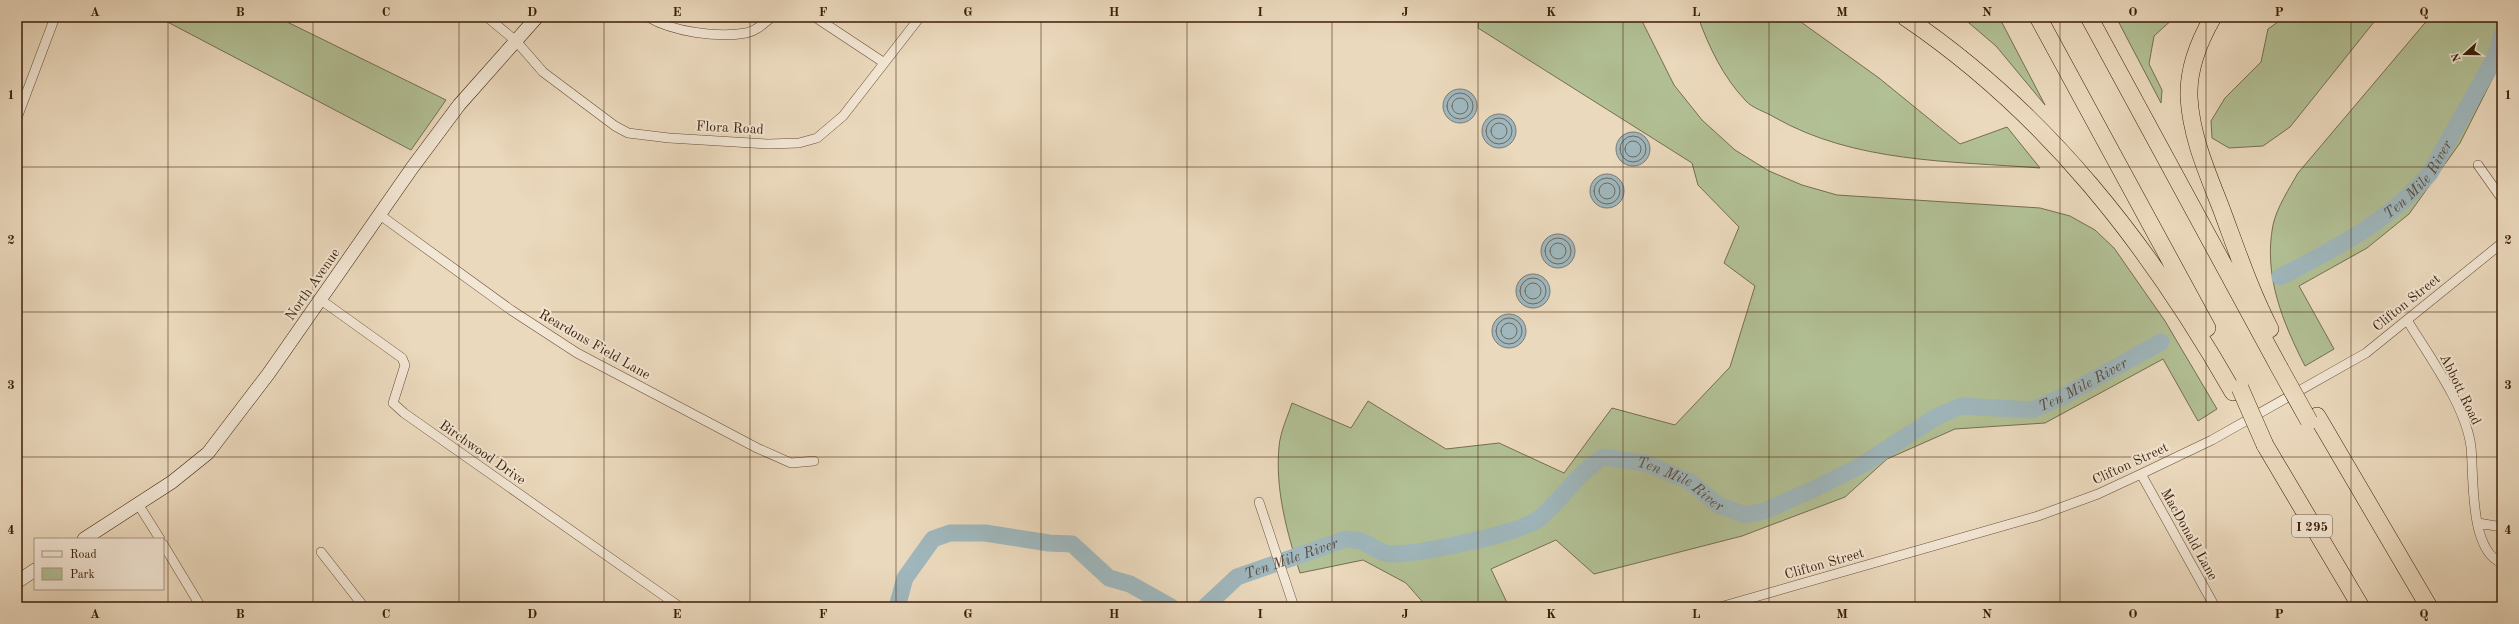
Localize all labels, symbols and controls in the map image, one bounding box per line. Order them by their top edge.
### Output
text: A [90,6,100,19]
text: B [235,6,245,19]
text: C [382,6,390,19]
text: D [527,6,537,19]
text: E [673,6,682,19]
text: F [819,6,828,19]
text: G [963,6,973,19]
text: H [1109,6,1120,19]
text: I [1257,6,1263,19]
text: J [1401,6,1409,19]
text: K [1546,6,1556,19]
text: L [1692,6,1701,19]
text: M [1836,6,1848,19]
text: N [1982,6,1992,19]
text: O [2128,6,2138,19]
text: P [2274,6,2284,19]
text: Q [2419,6,2429,19]
north arrow [2445,34,2485,74]
text: N [2450,51,2464,63]
text: 1 [7,89,15,102]
text: 1 [2504,89,2512,102]
street label: Flora Road [696,119,764,137]
water label: Ten Mile River [2381,138,2456,222]
text: 2 [7,234,15,247]
text: 2 [2504,234,2512,247]
street label: North Avenue [283,246,343,323]
street label: Clifton Street [2370,271,2443,334]
street label: Reardons Field Lane [536,307,653,382]
street label: Abbott Road [2437,352,2483,427]
water label: Ten Mile River [2037,356,2131,415]
text: 3 [7,379,15,392]
text: 3 [2504,379,2512,392]
street label: Birchwood Drive [437,418,528,488]
street label: Clifton Street [2090,440,2171,488]
water label: Ten Mile River [1636,456,1725,515]
street label: MacDonald Lane [2158,486,2220,583]
road number: I 295 [2292,515,2332,537]
text: 4 [7,524,15,537]
text: 4 [2504,524,2512,537]
water label: Ten Mile River [1243,536,1341,583]
legend [34,538,164,590]
street label: Clifton Street [1783,546,1866,582]
text: Road [70,549,97,561]
text: Park [70,569,95,581]
text: A [90,608,100,621]
text: B [235,608,245,621]
text: C [382,608,390,621]
text: D [527,608,537,621]
text: E [673,608,682,621]
text: F [819,608,828,621]
text: G [963,608,973,621]
text: H [1109,608,1120,621]
text: I [1257,608,1263,621]
text: J [1401,608,1409,621]
text: K [1546,608,1556,621]
text: L [1692,608,1701,621]
text: M [1836,608,1848,621]
text: N [1982,608,1992,621]
text: O [2128,608,2138,621]
text: P [2274,608,2284,621]
text: Q [2419,608,2429,621]

